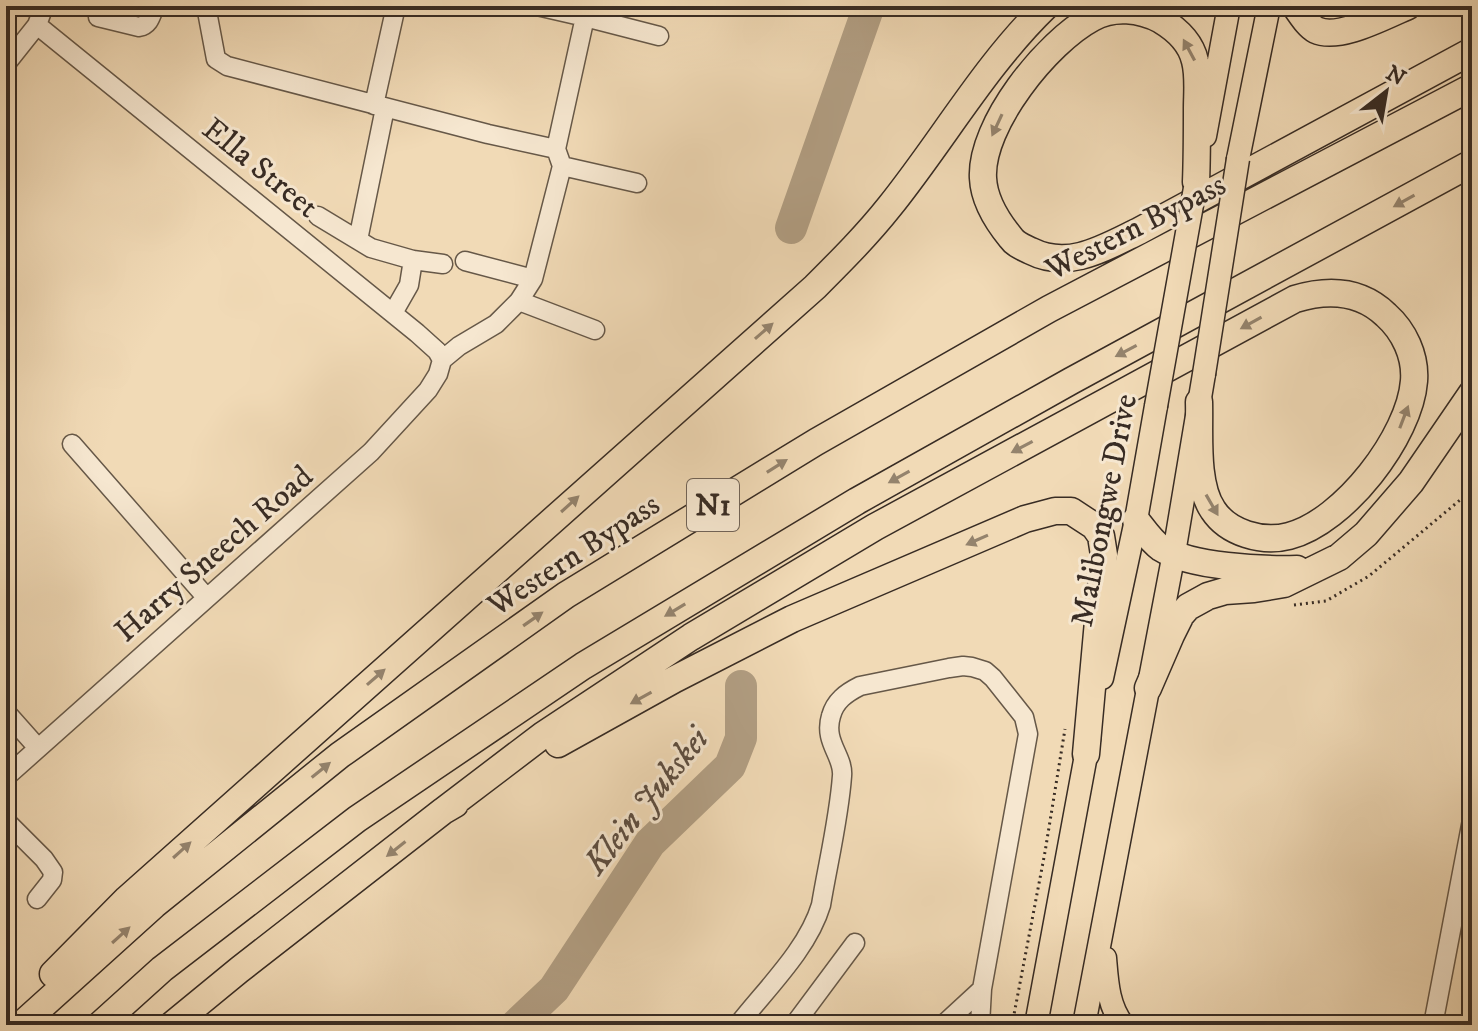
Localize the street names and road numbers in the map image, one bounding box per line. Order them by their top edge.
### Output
street label: Ella Street [194,110,326,228]
street label: Western Bypass [1038,165,1233,291]
street label: Malibongwe Drive [1063,391,1147,630]
street label: Harry Sneech Road [107,457,322,652]
road number: N1 [687,479,739,531]
street label: Western Bypass [480,485,668,627]

